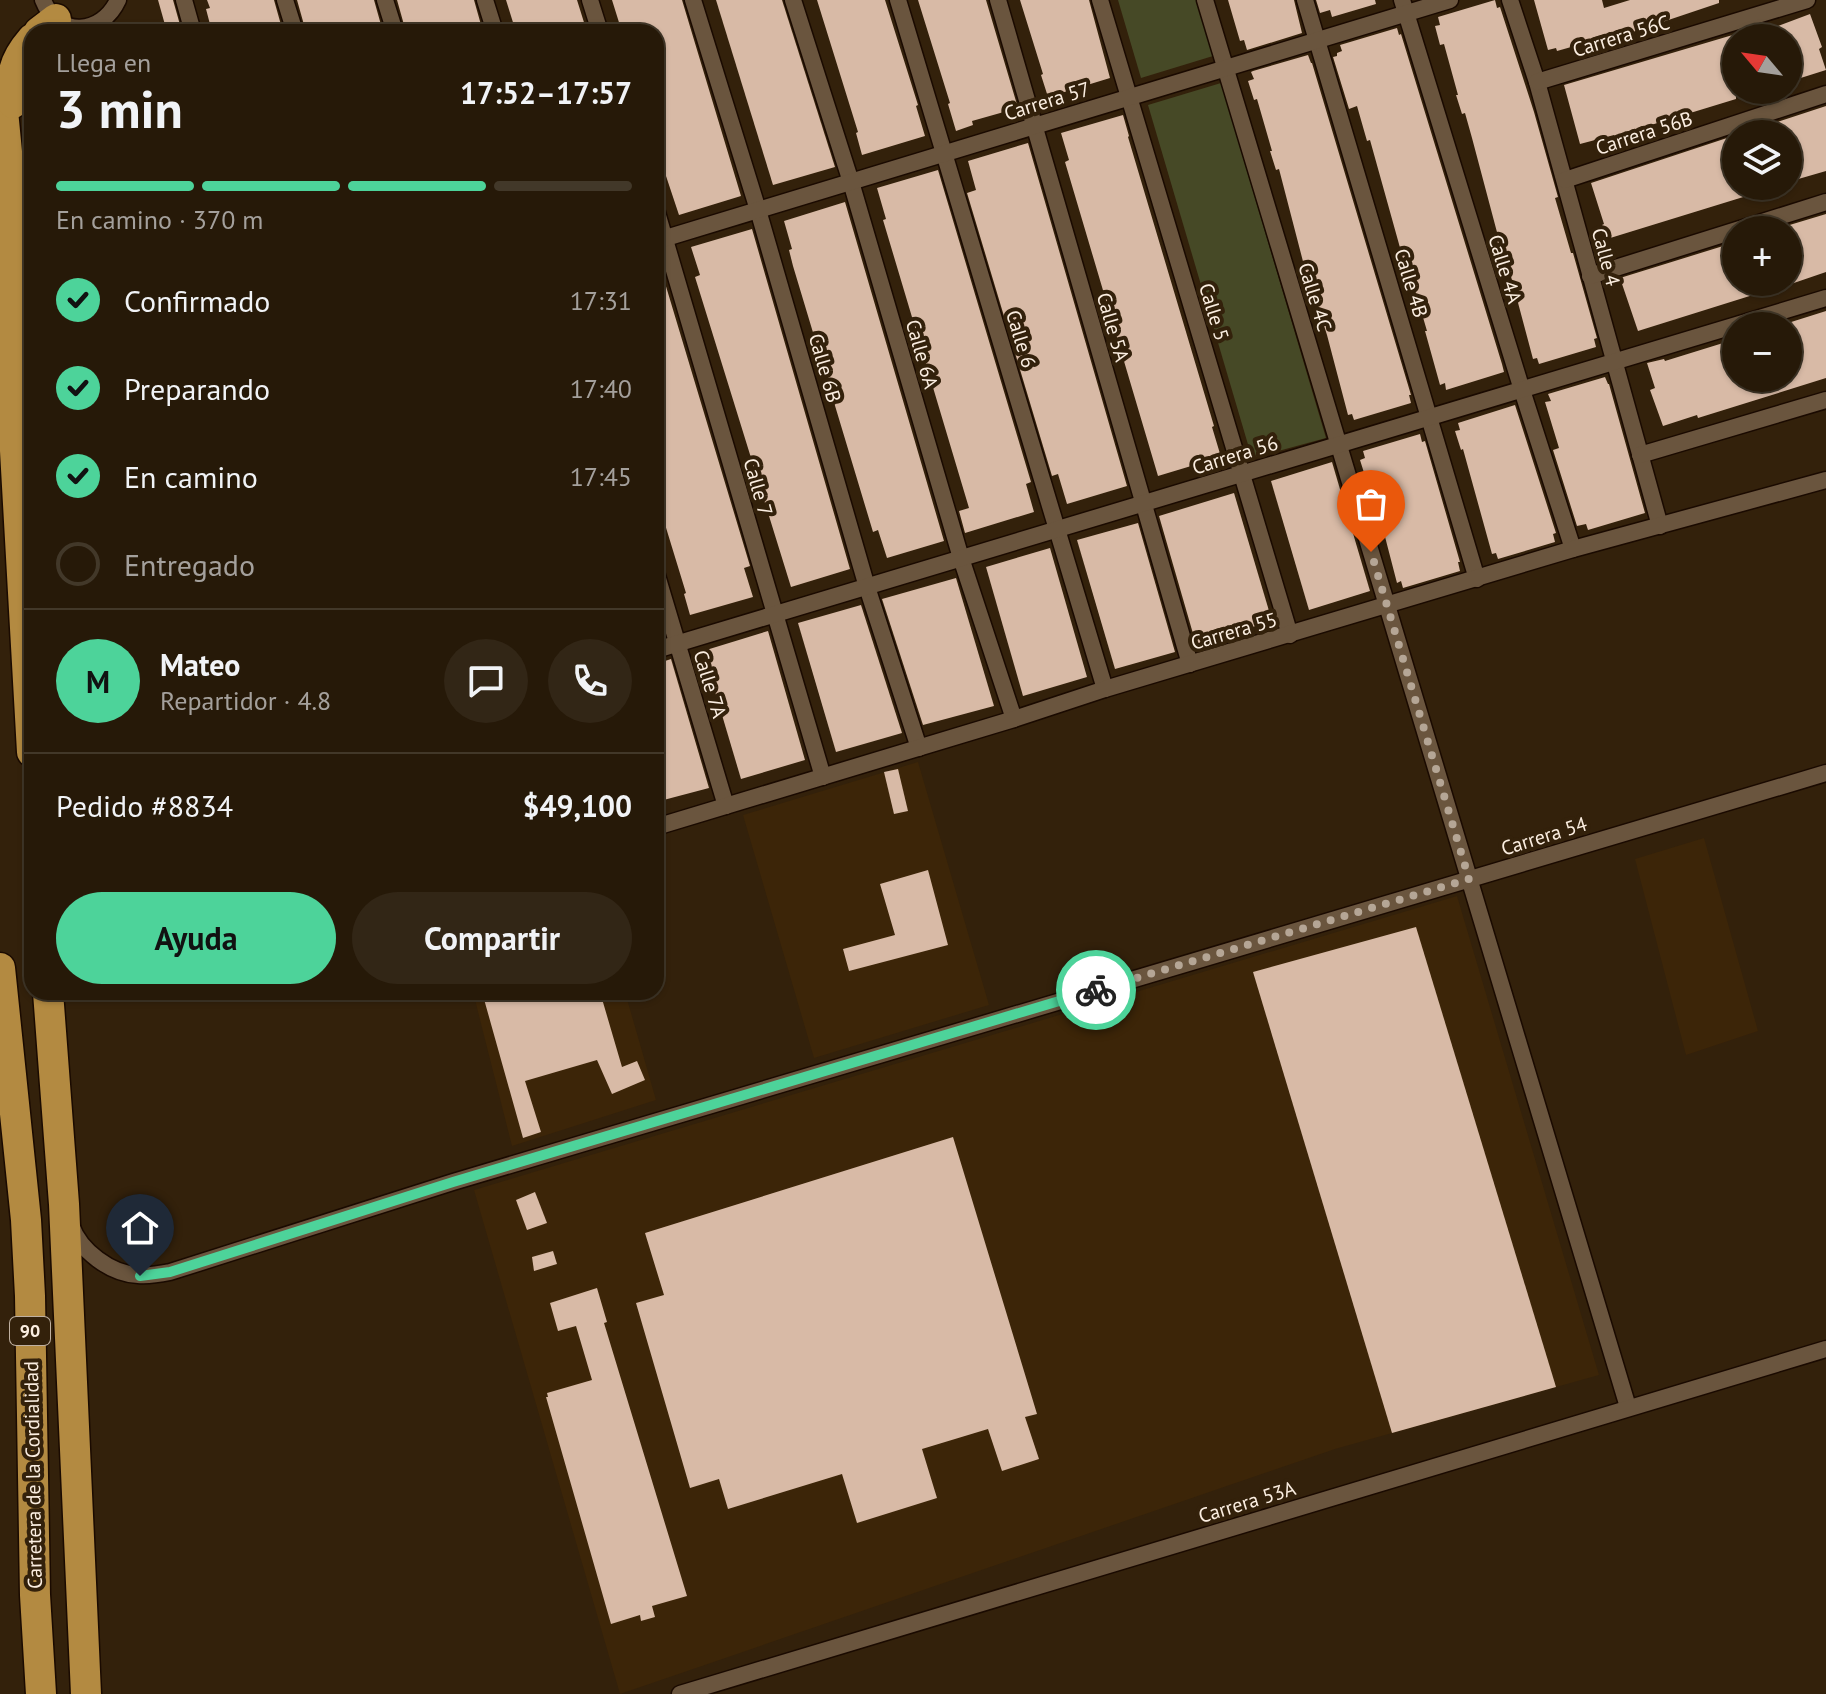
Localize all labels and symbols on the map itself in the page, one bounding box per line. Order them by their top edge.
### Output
street label: Carrera 56C [1569,9,1673,63]
north arrow [1722,24,1802,104]
street label: Carrera 57 [1001,76,1093,126]
street label: Carrera 56B [1592,105,1696,161]
street label: Calle 4 [1586,225,1626,289]
street label: Calle 4A [1482,231,1528,307]
street label: Calle 4B [1388,245,1434,321]
street label: Calle 4C [1292,259,1338,335]
street label: Calle 5 [1193,280,1235,344]
street label: Calle 5A [1091,289,1135,365]
street label: Calle 6 [1000,307,1042,371]
street label: Calle 6A [900,316,944,392]
street label: Calle 6B [803,330,847,406]
street label: Carrera 56 [1189,430,1281,480]
street label: Calle 7 [737,455,779,519]
pin [1337,470,1405,552]
street label: Carrera 55 [1188,606,1280,656]
street label: Calle 7A [687,647,733,721]
street label: Carrera 54 [1498,811,1590,861]
courier [1056,950,1136,1030]
pin [106,1194,174,1276]
road number: 90 [10,1317,50,1345]
street label: Carretera de la Cordialidad [18,1361,48,1589]
street label: Carrera 53A [1195,1475,1299,1529]

